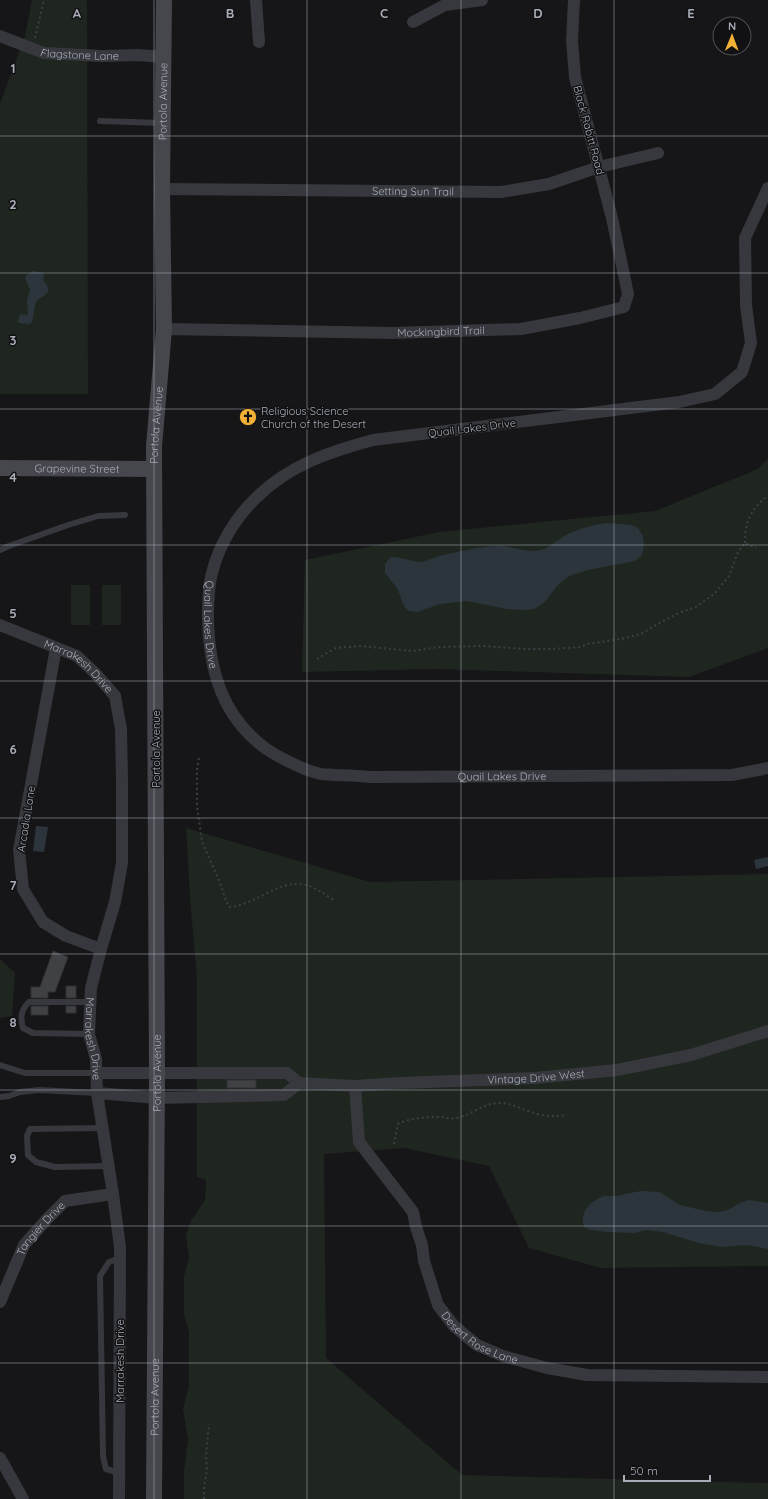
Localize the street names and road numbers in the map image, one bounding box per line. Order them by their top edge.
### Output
street label: Flagstone Lane [38,45,119,63]
street label: Portola Avenue [156,63,170,140]
street label: Black Rabitt Road [570,84,608,176]
street label: Setting Sun Trail [372,184,454,199]
street label: Mockingbird Trail [397,323,485,340]
street label: Portola Avenue [147,386,166,464]
street label: Quail Lakes Drive [427,416,517,440]
street label: Grapevine Street [34,461,120,476]
street label: Quail Lakes Drive [201,580,221,670]
street label: Marrakesh Drive [42,637,116,696]
street label: Portola Avenue [149,710,163,788]
street label: Quail Lakes Drive [458,769,546,784]
street label: Arcadia Lane [14,785,38,853]
street label: Marrakesh Drive [82,997,104,1080]
street label: Portola Avenue [150,1034,164,1112]
street label: Vintage Drive West [487,1066,586,1087]
street label: Tangier Drive [13,1198,68,1258]
street label: Desert Rose Lane [438,1309,520,1367]
street label: Marrakesh Drive [113,1319,127,1403]
street label: Portola Avenue [147,1358,162,1436]

